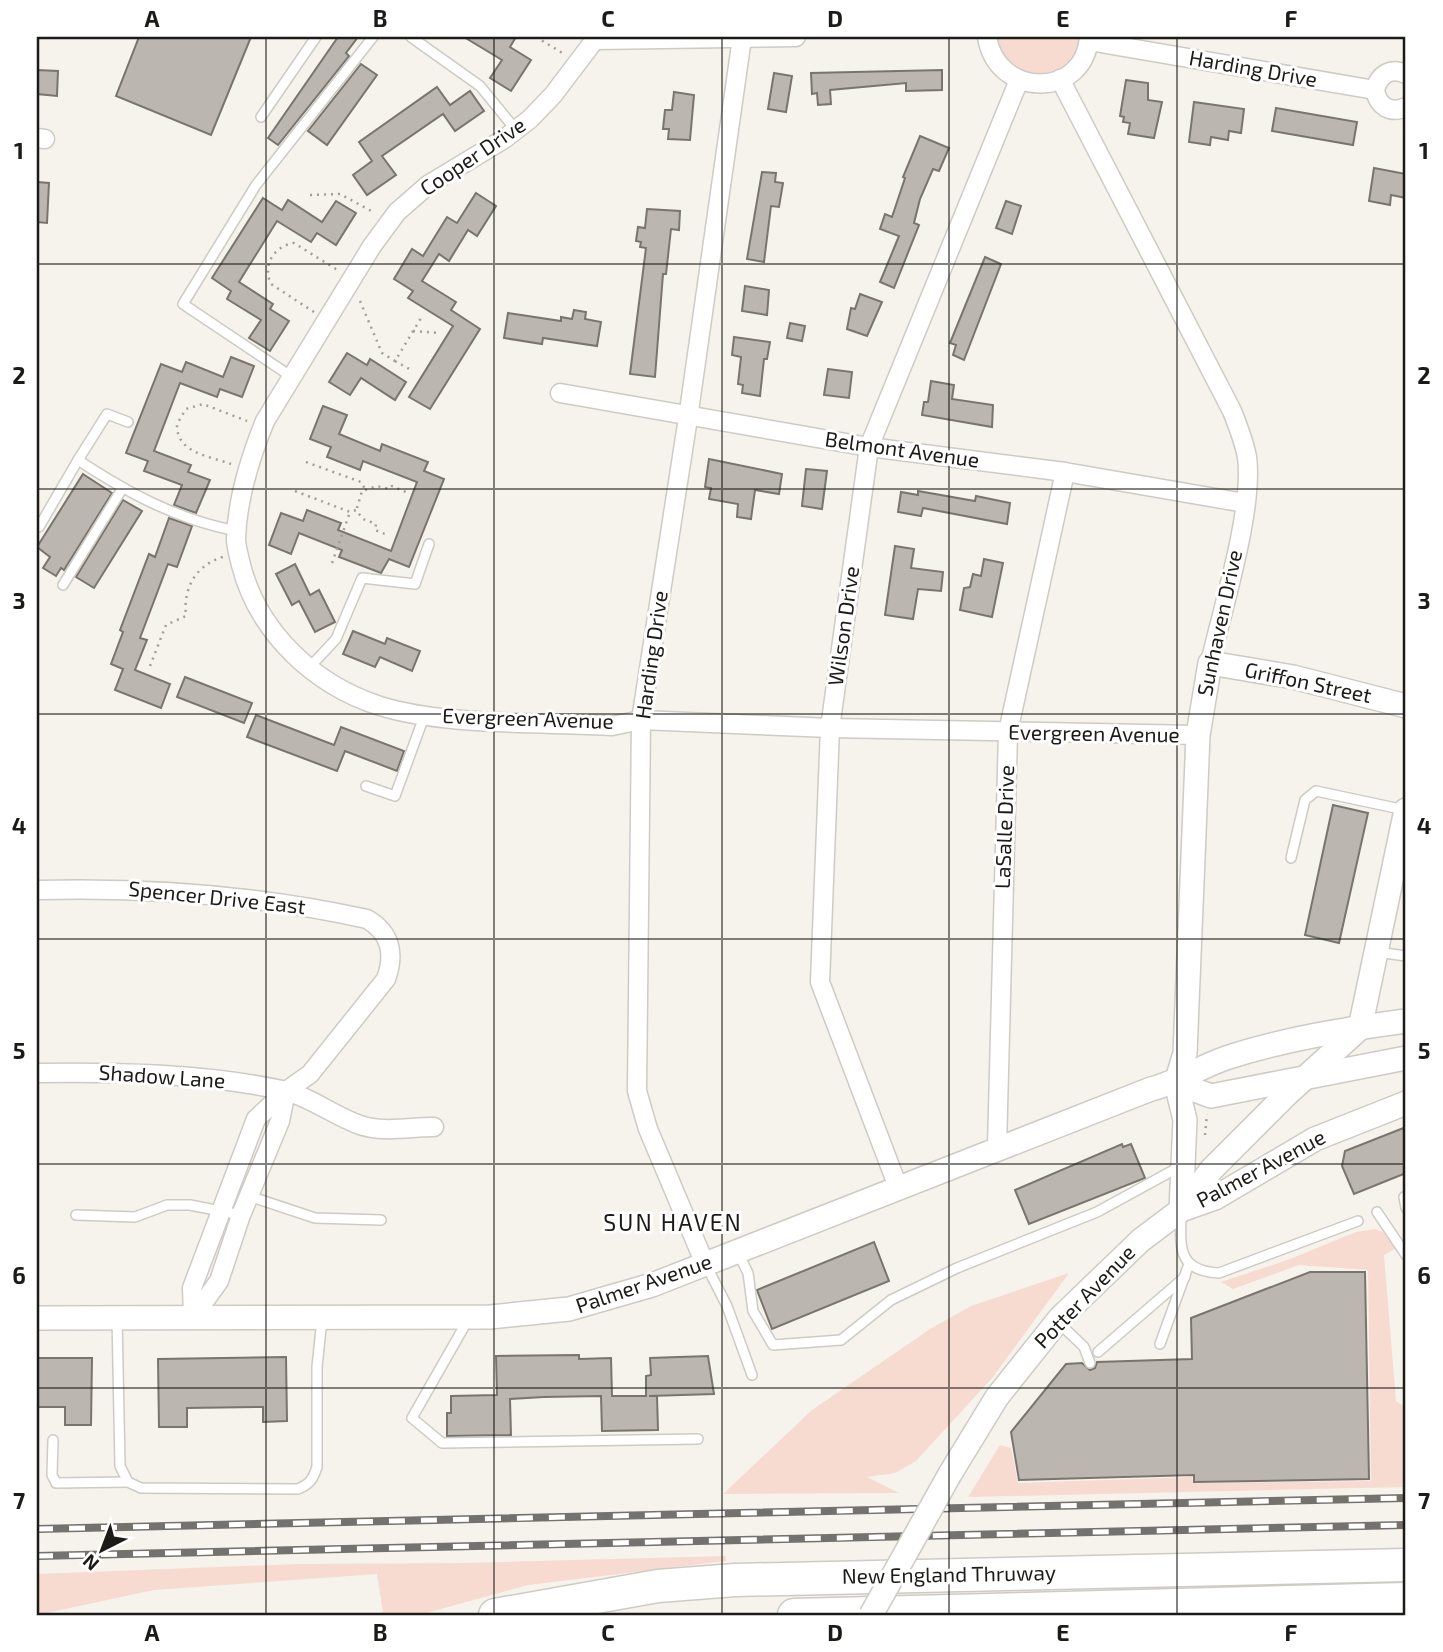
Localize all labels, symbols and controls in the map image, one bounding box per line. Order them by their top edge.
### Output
text: A [144,4,160,32]
text: B [373,4,387,32]
text: C [601,4,615,32]
text: D [827,4,843,32]
text: E [1056,4,1070,32]
text: F [1285,4,1298,32]
street label: Harding Drive [1187,44,1319,91]
street label: Cooper Drive [415,111,530,200]
text: 1 [14,136,24,164]
text: 1 [1419,136,1429,164]
text: 2 [12,361,26,389]
text: 2 [1417,361,1431,389]
street label: Belmont Avenue [823,425,981,472]
street label: Sunhaven Drive [1191,547,1246,698]
street label: Wilson Drive [822,564,863,687]
text: 3 [12,586,26,614]
text: 3 [1417,586,1431,614]
street label: Harding Drive [629,589,672,721]
street label: Griffon Street [1243,656,1374,707]
street label: Evergreen Avenue [442,702,614,733]
street label: Evergreen Avenue [1008,719,1180,746]
street label: LaSalle Drive [989,765,1018,889]
text: 4 [12,811,26,839]
text: 4 [1417,811,1431,839]
street label: Spencer Drive East [127,875,307,918]
text: 5 [13,1036,25,1064]
text: 5 [1418,1036,1430,1064]
street label: Shadow Lane [98,1059,226,1092]
street label: Palmer Avenue [1192,1123,1329,1212]
district label: SUN HAVEN [603,1208,743,1236]
street label: Potter Avenue [1028,1239,1139,1353]
street label: Palmer Avenue [572,1248,715,1318]
text: 6 [12,1261,26,1289]
text: 6 [1417,1261,1431,1289]
text: 7 [13,1486,25,1514]
text: 7 [1418,1486,1430,1514]
north arrow [66,1516,136,1586]
text: N [77,1550,103,1576]
street label: New England Thruway [842,1559,1056,1588]
text: A [144,1618,160,1646]
text: B [373,1618,387,1646]
text: C [601,1618,615,1646]
text: D [827,1618,843,1646]
text: E [1056,1618,1070,1646]
text: F [1285,1618,1298,1646]

